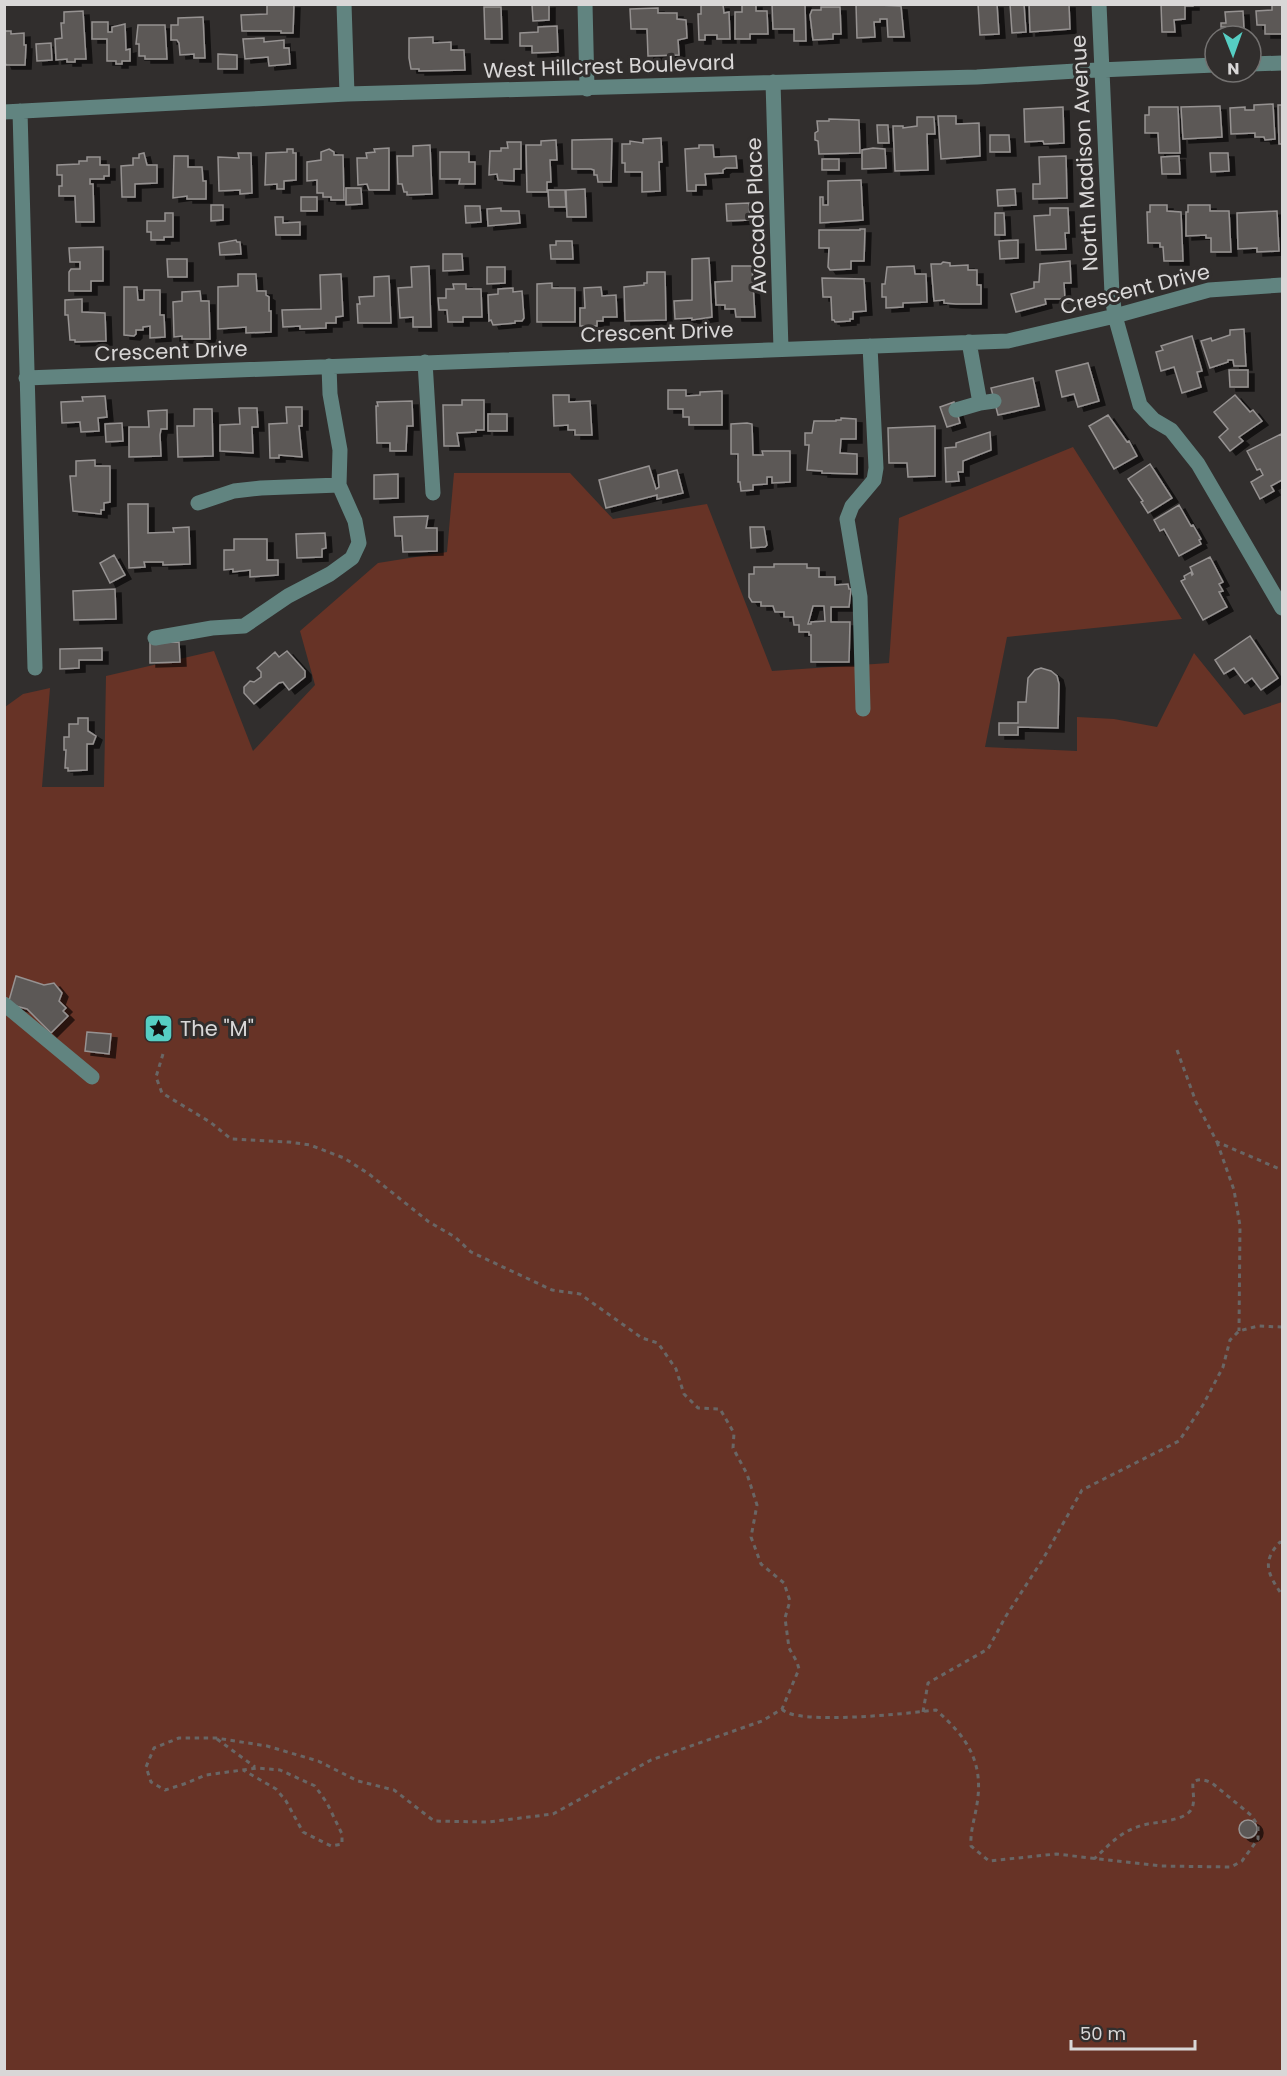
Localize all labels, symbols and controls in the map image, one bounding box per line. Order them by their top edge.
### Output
north arrow [1203,24,1263,84]
street label: North Madison Avenue [1063,34,1105,272]
street label: West Hillcrest Boulevard [483,47,735,85]
text: N [1227,57,1239,80]
street label: Avocado Place [739,137,773,295]
street label: Crescent Drive [1057,256,1213,322]
street label: Crescent Drive [580,315,734,349]
street label: Crescent Drive [94,334,248,368]
place icon: The "M" [143,1012,175,1044]
place label: The "M" [180,1014,254,1043]
scale bar [1071,2013,1196,2051]
text: 50 m [1080,2021,1126,2046]

